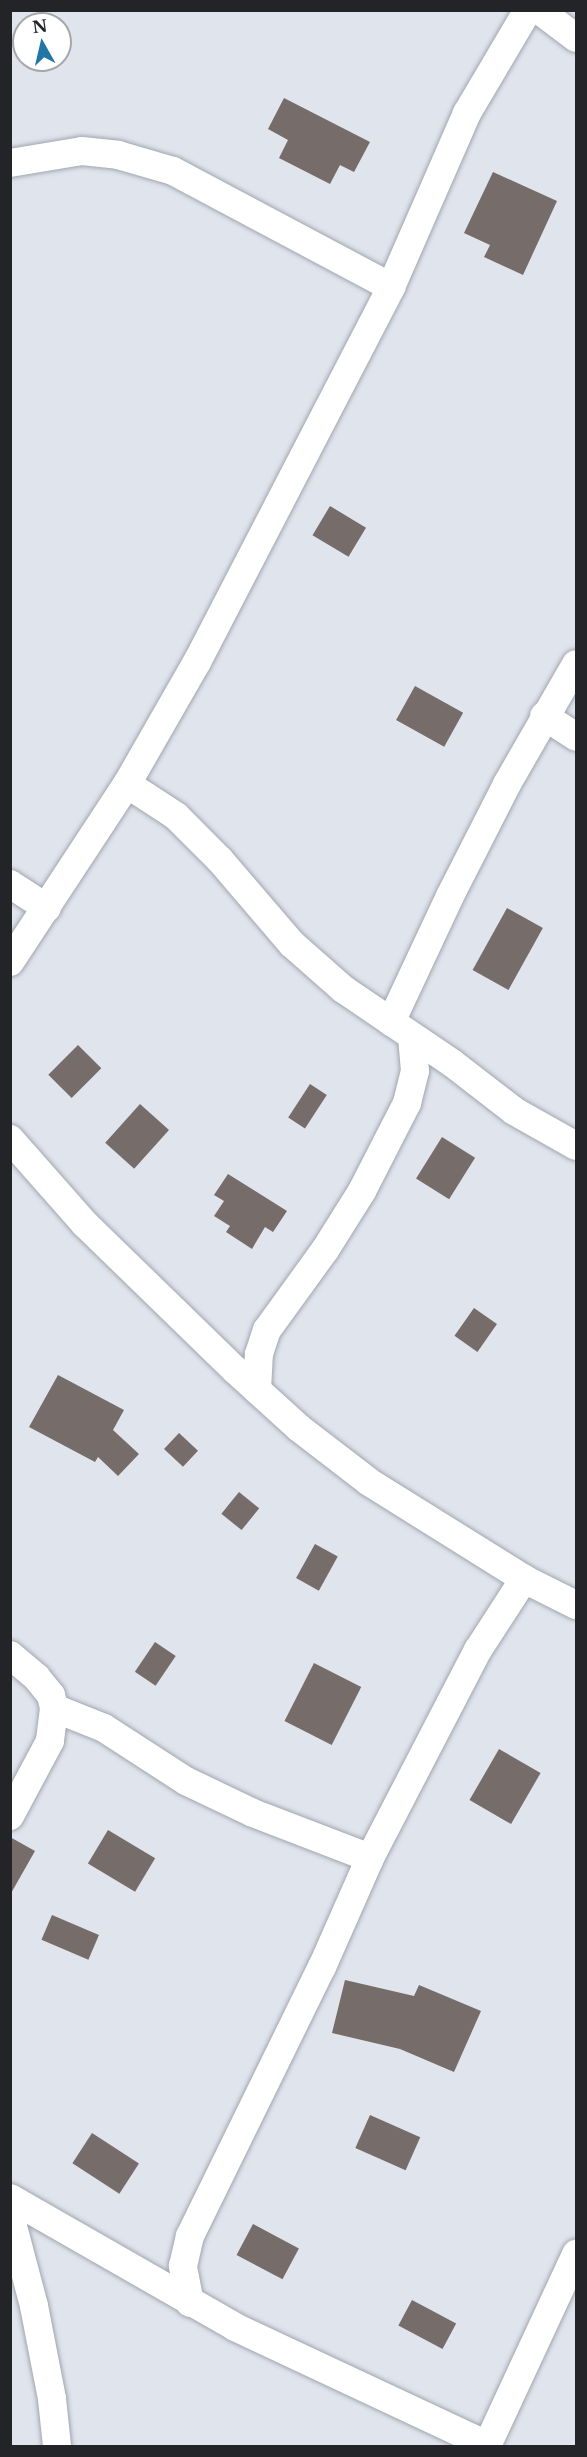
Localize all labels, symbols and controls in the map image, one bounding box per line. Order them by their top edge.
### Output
north arrow [12,12,72,72]
text: N [31,15,49,37]

